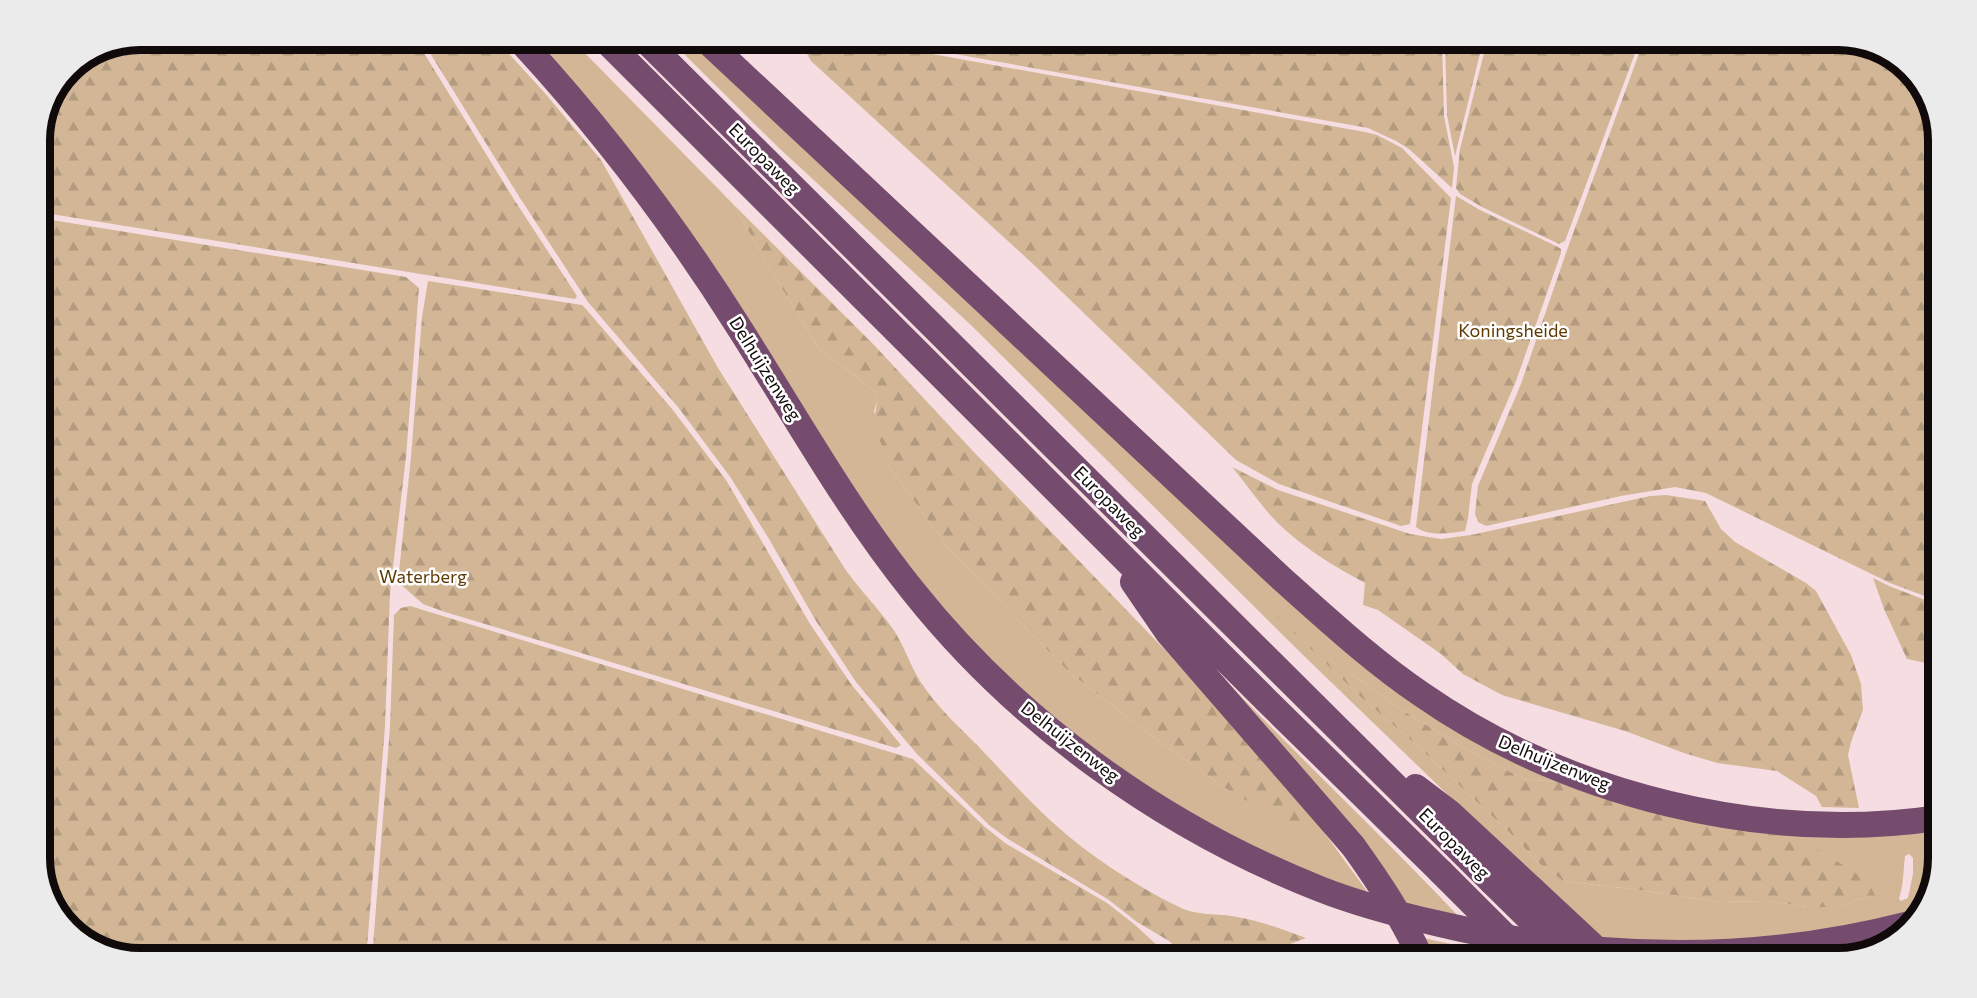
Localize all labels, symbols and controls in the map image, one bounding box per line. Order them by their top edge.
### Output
street label: Europaweg [725,118,805,199]
street label: Delhuijzenweg [725,312,807,425]
park label: Koningsheide [1458,319,1568,341]
street label: Europaweg [1070,461,1150,542]
park label: Waterberg [379,565,467,587]
street label: Delhuijzenweg [1017,696,1124,787]
street label: Delhuijzenweg [1495,730,1614,795]
street label: Europaweg [1415,803,1495,884]

